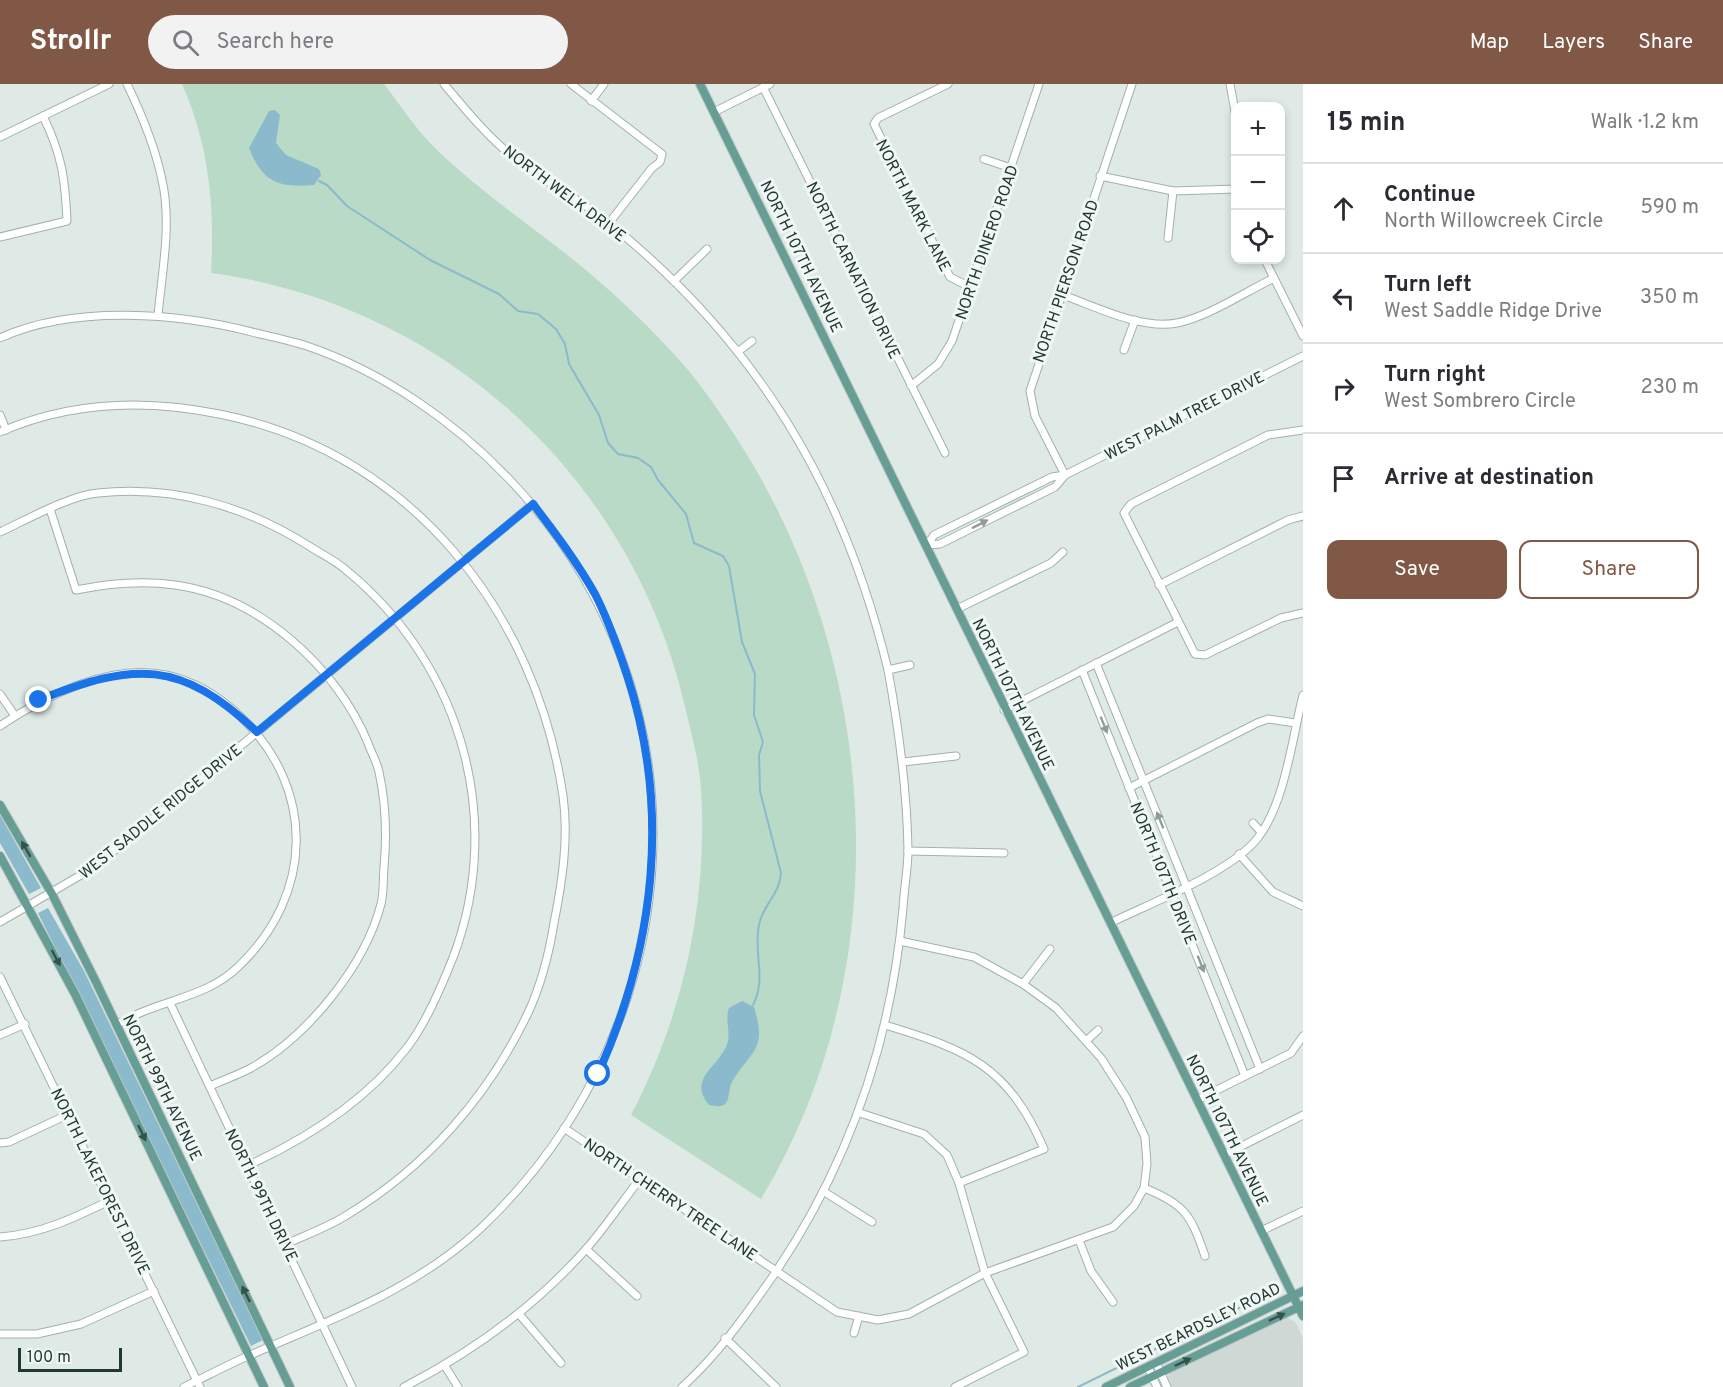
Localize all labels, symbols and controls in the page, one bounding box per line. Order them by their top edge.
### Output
search box [148,15,568,69]
text: Strollr [30,24,112,60]
icon: search [169,26,202,59]
text: Search here [217,29,334,56]
text: Map [1470,29,1509,56]
text: Layers [1542,29,1605,56]
text: Share [1638,29,1693,56]
map controls [1231,102,1285,264]
button: + [1231,102,1285,156]
text: 15 min [1327,107,1405,140]
text: Walk · 1.2 km [1590,110,1699,136]
street label: NORTH MARK LANE [870,136,954,276]
street label: NORTH WELK DRIVE [498,142,629,247]
button: − [1231,156,1285,210]
street label: NORTH DINERO ROAD [952,163,1024,323]
street label: NORTH 107TH AVENUE [755,178,846,336]
street label: NORTH CARNATION DRIVE [801,179,904,363]
text: Continue [1384,182,1475,209]
icon: ahead [1327,192,1360,225]
text: 590 m [1641,195,1699,221]
street label: NORTH PIERSON ROAD [1030,197,1104,366]
text: North Willowcreek Circle [1384,209,1603,235]
button: locate [1231,210,1285,264]
text: Turn left [1384,272,1472,299]
icon: left [1327,282,1360,315]
text: 350 m [1640,285,1699,311]
text: West Saddle Ridge Drive [1384,299,1602,325]
text: Turn right [1384,362,1486,389]
street label: WEST PALM TREE DRIVE [1102,368,1268,466]
icon: right [1327,372,1360,405]
text: 230 m [1640,375,1699,401]
text: West Sombrero Circle [1384,389,1576,415]
icon: arrive [1327,462,1360,495]
text: Arrive at destination [1384,465,1594,492]
one-way arrow [972,520,989,529]
button: Save [1327,540,1507,599]
button: Share [1519,540,1699,599]
street label: NORTH 107TH AVENUE [967,616,1058,774]
route end [25,686,51,712]
one-way arrow [1099,716,1109,734]
street label: WEST SADDLE RIDGE DRIVE [76,741,247,885]
street label: NORTH 107TH DRIVE [1124,800,1200,948]
one-way arrow [1155,811,1164,829]
one-way arrow [21,840,31,857]
one-way arrow [51,950,61,967]
one-way arrow [1196,955,1206,973]
street label: NORTH 99TH AVENUE [117,1011,205,1164]
street label: NORTH 107TH AVENUE [1181,1052,1272,1210]
route start [584,1060,610,1086]
street label: NORTH LAKEFOREST DRIVE [45,1085,153,1278]
one-way arrow [137,1125,146,1142]
street label: NORTH 99TH DRIVE [219,1126,301,1266]
street label: NORTH CHERRY TREE LANE [579,1135,761,1266]
street label: WEST BEARDSLEY ROAD [1113,1279,1285,1376]
one-way arrow [242,1286,251,1303]
one-way arrow [1269,1312,1287,1322]
scale bar [18,1345,122,1372]
text: 100 m [27,1348,71,1368]
one-way arrow [1174,1357,1191,1366]

